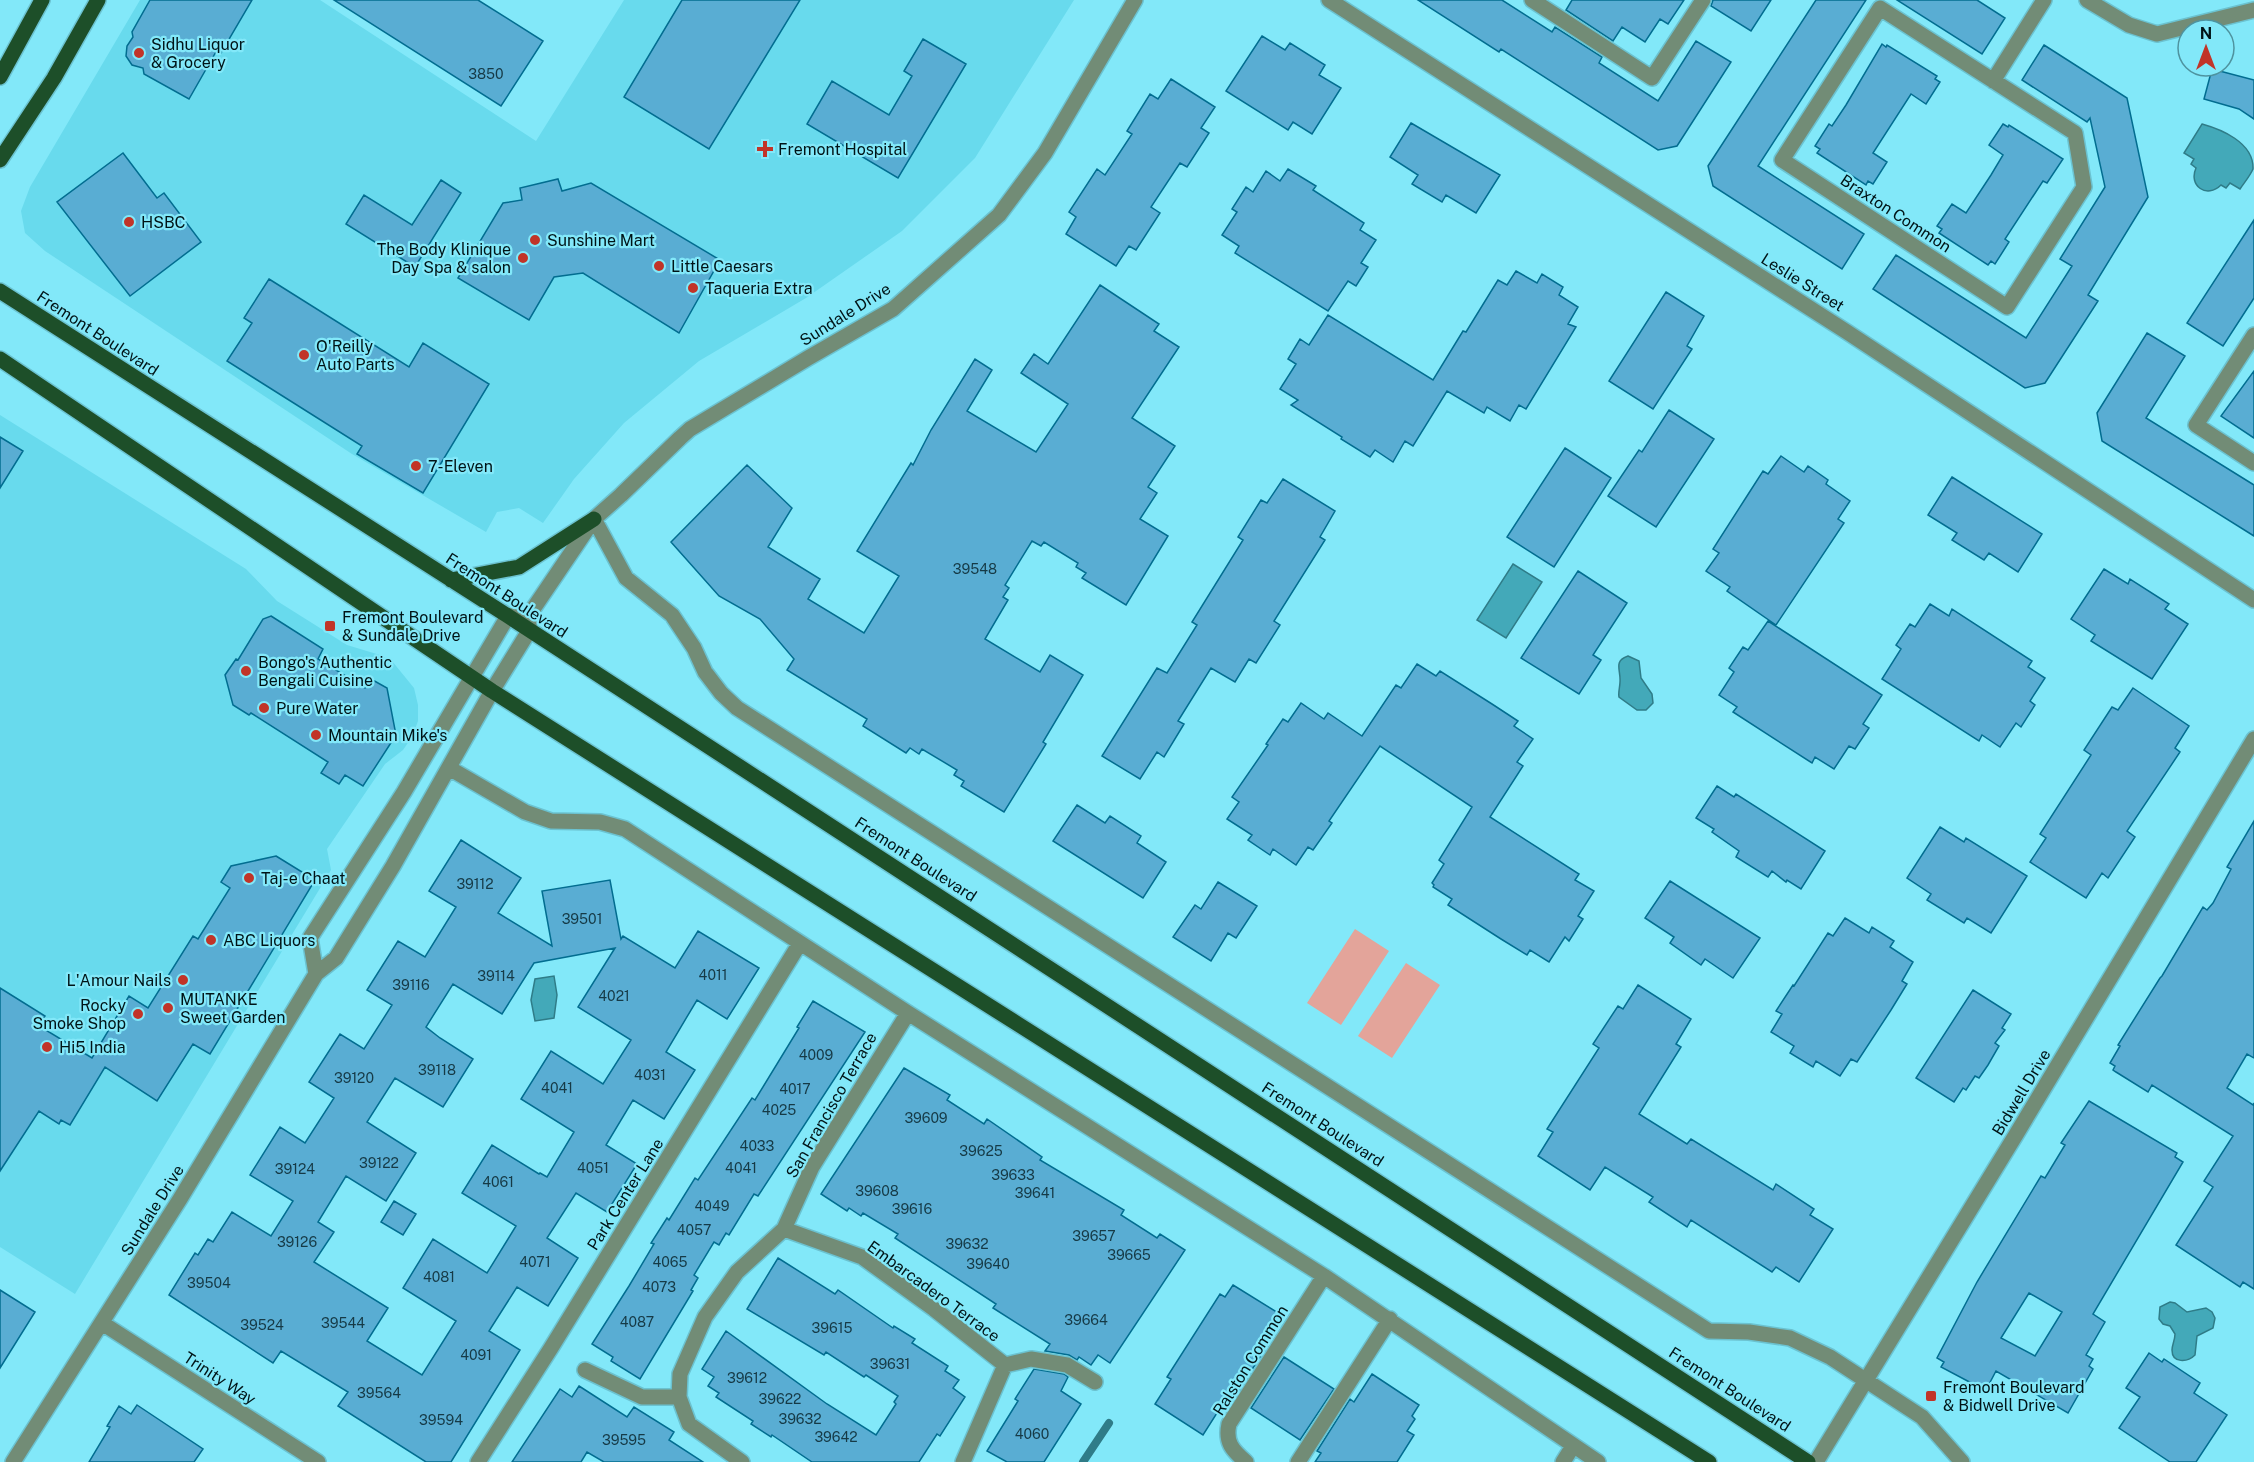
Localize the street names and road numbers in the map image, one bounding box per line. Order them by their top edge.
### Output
street label: Braxton Common [1837,171,1955,256]
street label: Leslie Street [1758,249,1848,315]
street label: Sundale Drive [796,279,894,350]
street label: Fremont Boulevard [33,287,162,380]
street label: Fremont Boulevard [442,549,571,642]
street label: Fremont Boulevard [851,813,980,906]
street label: San Francisco Terrace [782,1029,881,1181]
street label: Bidwell Drive [1988,1046,2055,1139]
street label: Fremont Boulevard [1258,1078,1387,1171]
street label: Park Center Lane [583,1135,667,1254]
street label: Sundale Drive [117,1161,188,1259]
street label: Embarcadero Terrace [864,1237,1004,1346]
street label: Ralston Common [1209,1302,1292,1419]
street label: Fremont Boulevard [1665,1343,1794,1436]
street label: Trinity Way [180,1348,260,1409]

